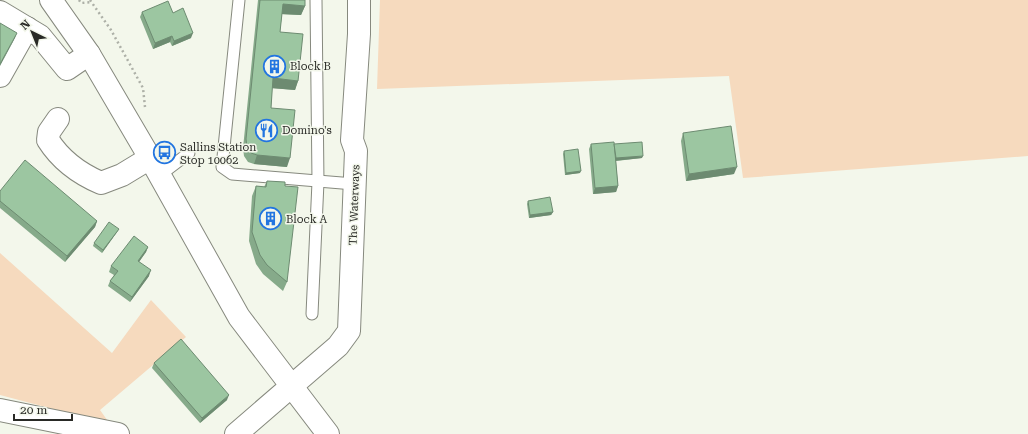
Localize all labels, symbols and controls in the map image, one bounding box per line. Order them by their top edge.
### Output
north arrow [12,12,52,52]
text: N [18,17,33,33]
building icon: Block B [261,53,287,79]
place label: Block B [290,60,331,73]
restaurant icon: Domino's [253,117,279,143]
place label: Domino's [282,124,332,137]
bus stop icon: Sallins Station Stop 10062 [151,140,177,166]
place label: Sallins Station Stop 10062 [180,141,256,167]
street label: The Waterways [347,164,362,246]
building icon: Block A [258,206,284,232]
place label: Block A [286,213,327,226]
scale bar [14,396,72,422]
text: 20 m [20,403,47,417]

